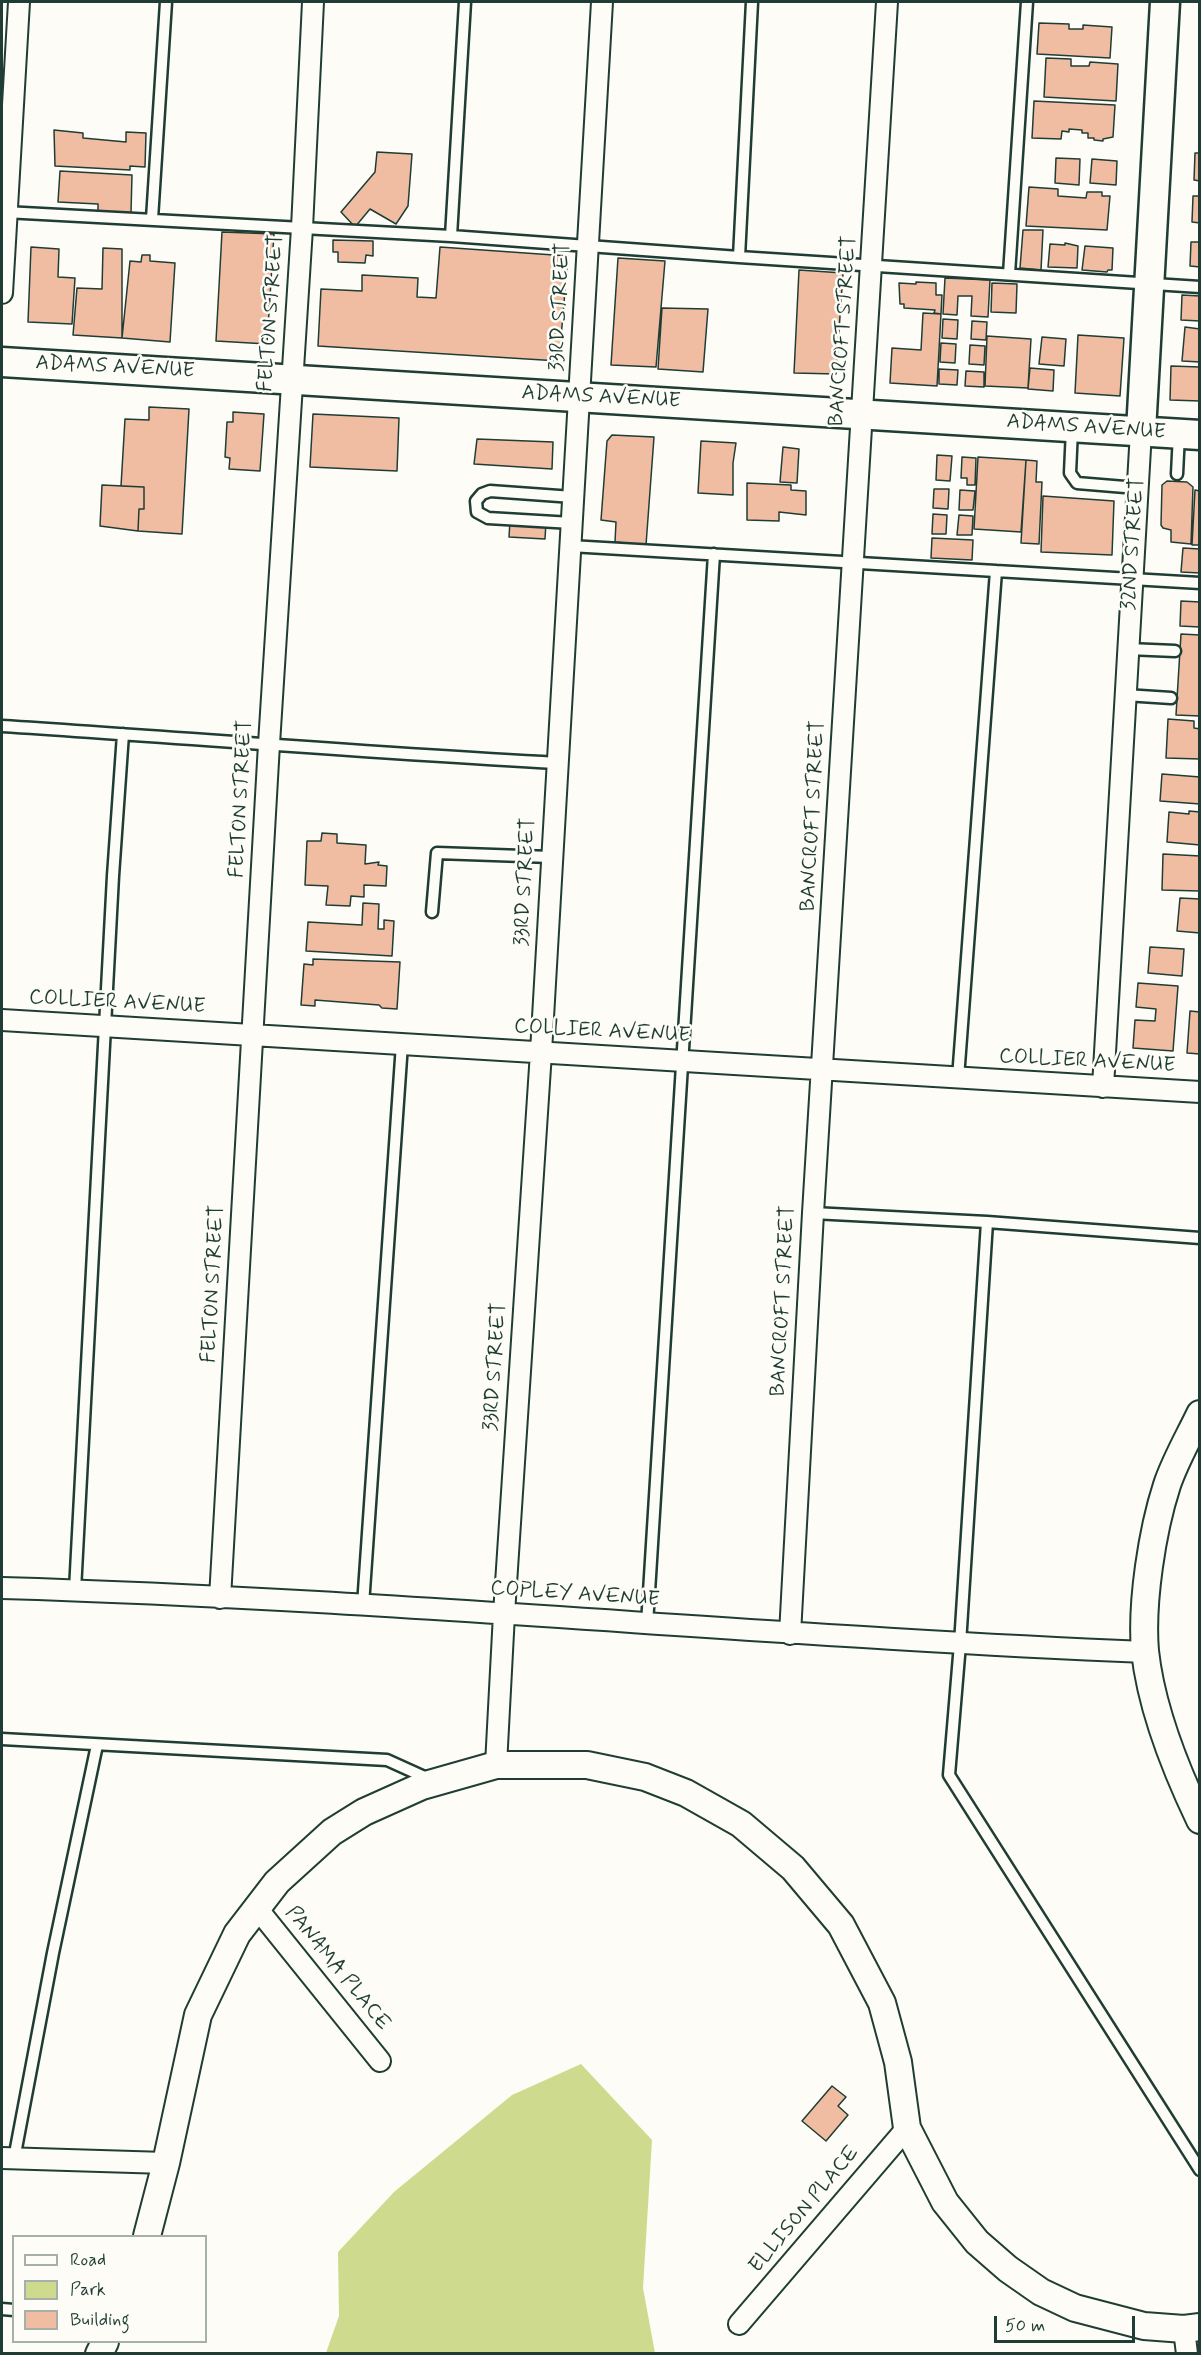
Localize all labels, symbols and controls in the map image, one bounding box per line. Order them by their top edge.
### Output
street label: FELTON STREET [254,233,290,393]
street label: BANCROFT STREET [825,235,863,427]
street label: 33RD STREET [545,242,577,372]
street label: ADAMS AVENUE [35,351,195,385]
street label: ADAMS AVENUE [521,381,681,415]
street label: ADAMS AVENUE [1006,410,1166,446]
street label: 32ND STREET [1117,477,1151,611]
street label: FELTON STREET [225,719,259,879]
street label: BANCROFT STREET [796,720,832,912]
street label: 33RD STREET [510,817,542,947]
street label: COLLIER AVENUE [28,986,206,1020]
street label: COLLIER AVENUE [513,1015,691,1049]
street label: COLLIER AVENUE [998,1045,1176,1079]
street label: FELTON STREET [197,1204,231,1364]
street label: BANCROFT STREET [766,1205,802,1397]
street label: 33RD STREET [479,1302,513,1432]
street label: COPLEY AVENUE [490,1577,660,1613]
street label: PANAMA PLACE [279,1901,395,2037]
street label: ELLISON PLACE [745,2141,865,2279]
legend [12,2235,207,2343]
text: Road [70,2248,106,2272]
text: Park [70,2278,106,2302]
scale bar [997,2304,1138,2342]
text: Building [70,2308,130,2332]
text: 50 m [1005,2314,1045,2338]

